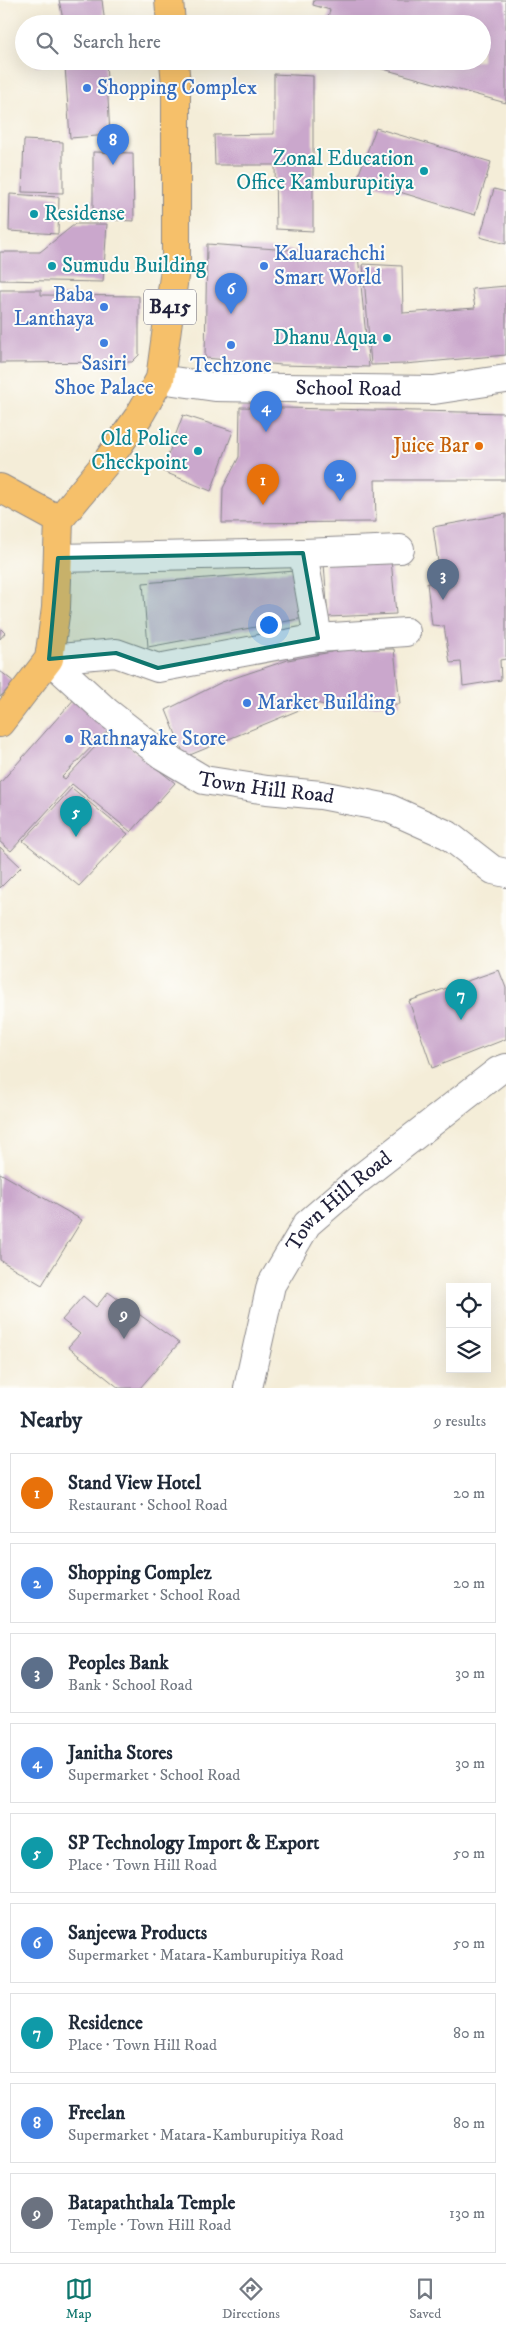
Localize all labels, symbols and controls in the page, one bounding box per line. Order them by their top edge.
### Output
search box [15,15,491,70]
icon: search [33,29,61,57]
text: Search here [73,31,161,54]
place label: Shopping Complex [97,75,257,101]
marker: Shopping Complex [81,82,93,94]
pin: 8 [97,124,129,165]
place label: Zonal Education Office Kamburupitiya [236,146,414,196]
marker: Zonal Education Office Kamburupitiya [418,165,430,177]
place label: Residense [44,201,125,227]
marker: Residense [28,208,40,220]
place label: Kaluarachchi Smart World [274,241,385,291]
place label: Sumudu Building [62,253,207,279]
marker: Sumudu Building [46,260,58,272]
marker: Kaluarachchi Smart World [258,260,270,272]
pin: 6 [215,273,247,314]
place label: Baba Lanthaya [14,282,94,332]
road number: B415 [144,290,196,324]
marker: Baba Lanthaya [98,301,110,313]
place label: Dhanu Aqua [273,325,377,351]
marker: Dhanu Aqua [381,332,393,344]
marker: Sasiri Shoe Palace [98,337,110,349]
marker: Techzone [225,339,237,351]
place label: Sasiri Shoe Palace [54,351,154,401]
place label: Techzone [190,353,272,379]
street label: School Road [295,375,402,403]
pin: 4 [250,391,282,432]
place label: Old Police Checkpoint [91,426,188,476]
place label: Juice Bar [391,433,469,459]
marker: Juice Bar [473,440,485,452]
marker: Old Police Checkpoint [192,445,204,457]
pin: 2 [324,460,356,501]
pin: 1 [247,464,279,505]
pin: 3 [427,559,459,600]
your location [256,612,282,638]
place label: Market Building [257,690,396,716]
marker: Market Building [241,697,253,709]
place label: Rathnayake Store [79,726,226,752]
marker: Rathnayake Store [63,733,75,745]
street label: Town Hill Road [197,766,337,810]
pin: 5 [60,796,92,837]
pin: 7 [445,979,477,1020]
street label: Town Hill Road [281,1145,398,1256]
map controls [446,1283,491,1373]
button: locate [446,1283,491,1328]
pin: 9 [108,1298,140,1339]
button: layers [446,1328,491,1373]
text: Nearby [20,1408,82,1434]
text: 9 results [434,1411,486,1431]
text: Stand View Hotel [68,1472,201,1495]
text: 1 [34,1483,40,1503]
text: 20 m [453,1483,485,1503]
text: Restaurant · School Road [68,1495,228,1515]
text: Shopping Complez [68,1562,212,1585]
text: 2 [33,1573,41,1593]
text: 20 m [453,1573,485,1593]
text: Supermarket · School Road [68,1585,240,1605]
text: Peoples Bank [68,1652,169,1675]
text: 3 [34,1663,40,1683]
text: 30 m [455,1663,485,1683]
text: Bank · School Road [68,1675,192,1695]
text: Janitha Stores [68,1742,173,1765]
text: 4 [32,1753,42,1773]
text: 30 m [455,1753,485,1773]
text: Supermarket · School Road [68,1765,240,1785]
text: SP Technology Import & Export [68,1832,319,1855]
text: 5 [33,1843,41,1863]
text: 50 m [453,1843,485,1863]
text: Place · Town Hill Road [68,1855,217,1875]
text: Sanjeewa Products [68,1922,207,1945]
text: 6 [33,1933,41,1953]
text: 50 m [453,1933,485,1953]
text: Supermarket · Matara-Kamburupitiya Road [68,1945,343,1965]
text: Residence [68,2012,143,2035]
text: 7 [33,2023,41,2043]
text: 80 m [453,2023,485,2043]
text: Place · Town Hill Road [68,2035,217,2055]
text: Freelan [68,2102,125,2125]
text: 8 [33,2113,41,2133]
text: 80 m [453,2113,485,2133]
text: Supermarket · Matara-Kamburupitiya Road [68,2125,343,2145]
text: Batapaththala Temple [68,2192,235,2215]
text: 9 [33,2203,41,2223]
text: 130 m [449,2203,485,2223]
text: Temple · Town Hill Road [68,2215,231,2235]
tab: Map [65,2275,93,2323]
tab: Directions [222,2275,280,2323]
tab: Saved [409,2275,441,2323]

